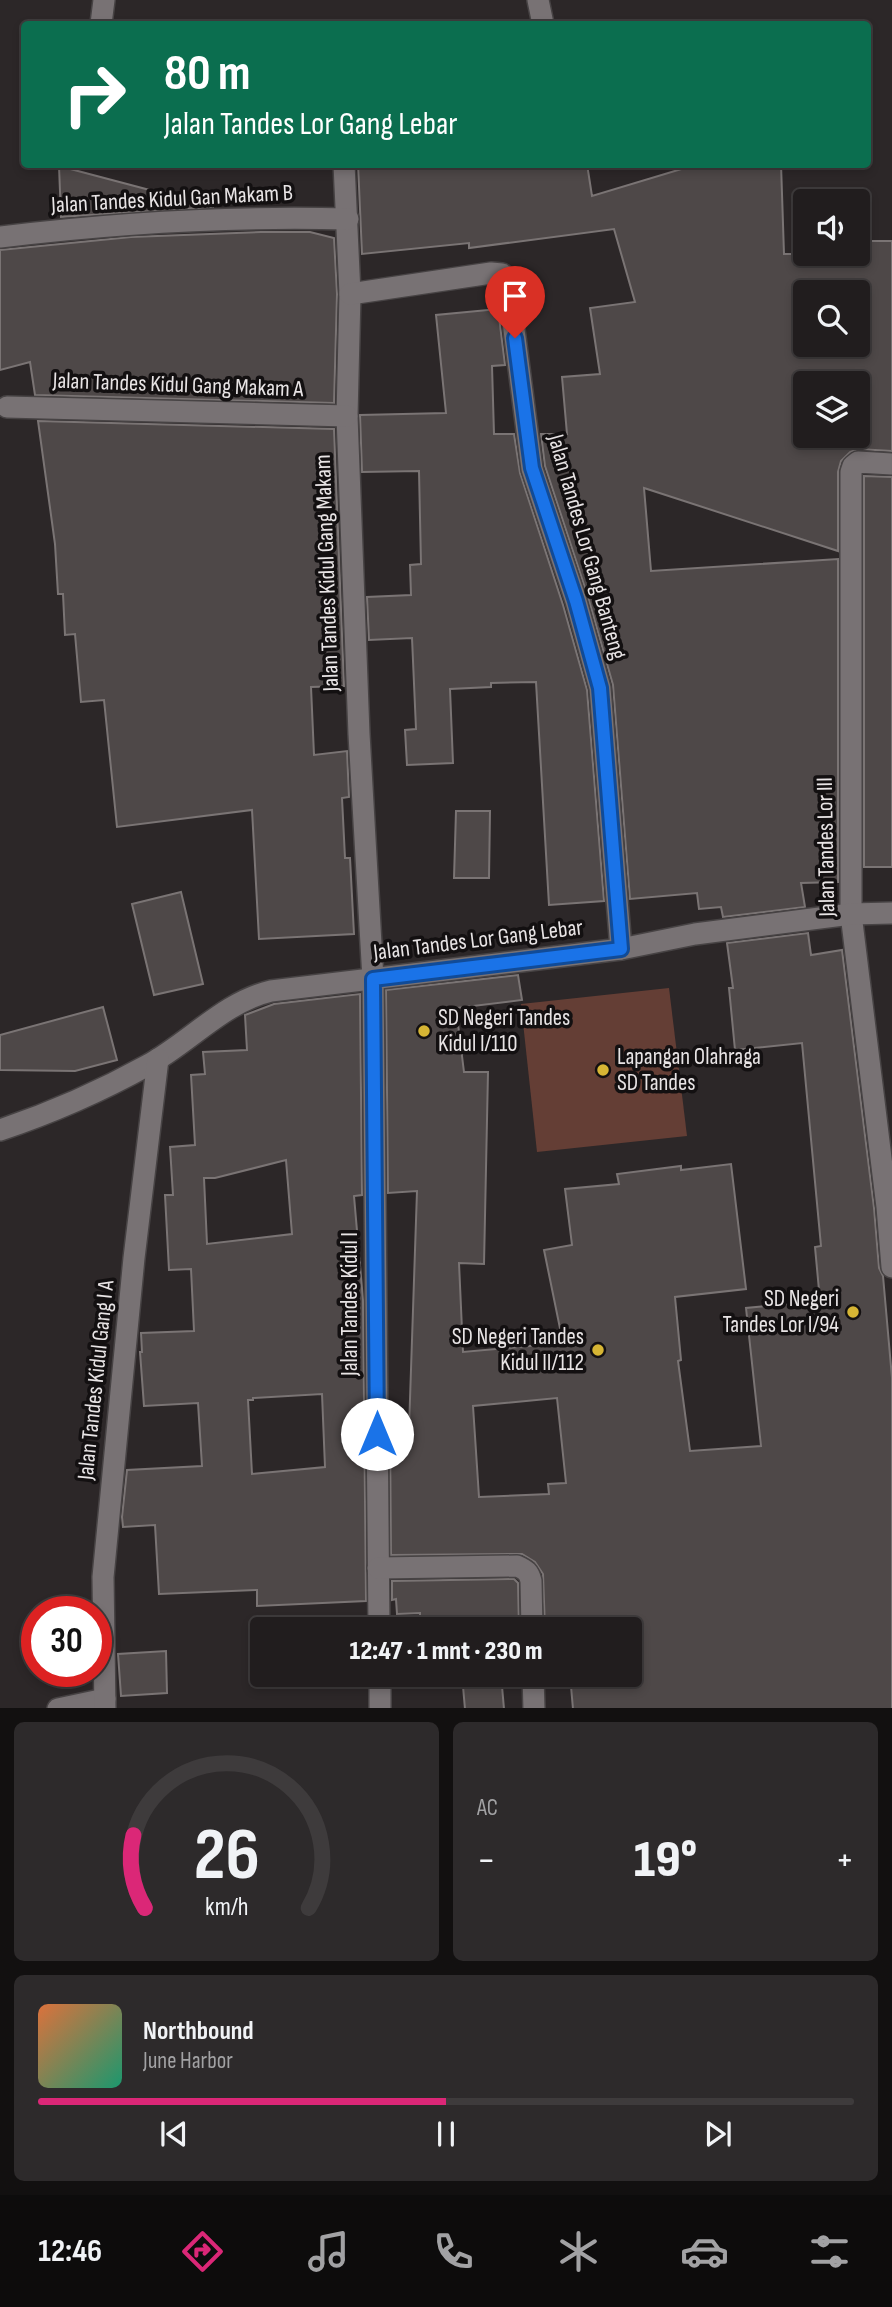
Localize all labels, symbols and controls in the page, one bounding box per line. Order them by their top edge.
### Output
text: 80 m [164,45,251,104]
icon: right [49,49,140,140]
text: Jalan Tandes Lor Gang Lebar [164,105,457,144]
street label: Jalan Tandes Kidul Gan Makam B [49,179,294,219]
map controls [793,189,870,448]
button: sound [793,189,870,266]
pin [485,266,545,338]
icon: arrive [496,277,534,315]
button: search [793,280,870,357]
street label: Jalan Tandes Kidul Gang Makam A [51,367,304,403]
button: layers [793,371,870,448]
street label: Jalan Tandes Lor Gang Banteng [541,430,633,663]
street label: Jalan Tandes Kidul Gang Makam [309,454,345,693]
street label: Jalan Tandes Lor III [811,777,841,918]
street label: Jalan Tandes Lor Gang Lebar [371,913,585,967]
place label: SD Negeri Tandes Kidul I/110 [438,1004,570,1058]
marker: SD Negeri Tandes Kidul I/110 [416,1023,432,1039]
place label: Lapangan Olahraga SD Tandes [617,1043,761,1097]
marker: Lapangan Olahraga SD Tandes [595,1062,611,1078]
street label: Jalan Tandes Kidul I [336,1232,364,1377]
street label: Jalan Tandes Kidul Gang I A [71,1279,120,1482]
place label: SD Negeri Tandes Lor I/94 [723,1285,839,1339]
marker: SD Negeri Tandes Lor I/94 [845,1304,861,1320]
place label: SD Negeri Tandes Kidul II/112 [452,1323,584,1377]
marker: SD Negeri Tandes Kidul II/112 [590,1342,606,1358]
position arrow [340,1397,414,1471]
speed limit sign: 30 [21,1596,112,1687]
text: 12:47 · 1 mnt · 230 m [349,1636,543,1667]
text: AC [477,1794,498,1822]
text: 26 [193,1812,260,1900]
text: 19° [634,1829,697,1892]
text: − [477,1838,496,1883]
text: + [835,1838,854,1883]
text: km/h [205,1891,248,1922]
text: Northbound [143,2016,254,2047]
text: June Harbor [143,2047,233,2075]
icon: previous [155,2115,193,2153]
icon: pause [427,2115,465,2153]
icon: next [699,2115,737,2153]
icon: directions [178,2227,227,2276]
icon: music [304,2227,353,2276]
icon: phone [429,2227,478,2276]
icon: climate [554,2227,603,2276]
icon: car [680,2227,729,2276]
icon: filters [805,2227,854,2276]
text: 12:46 [38,2232,102,2271]

